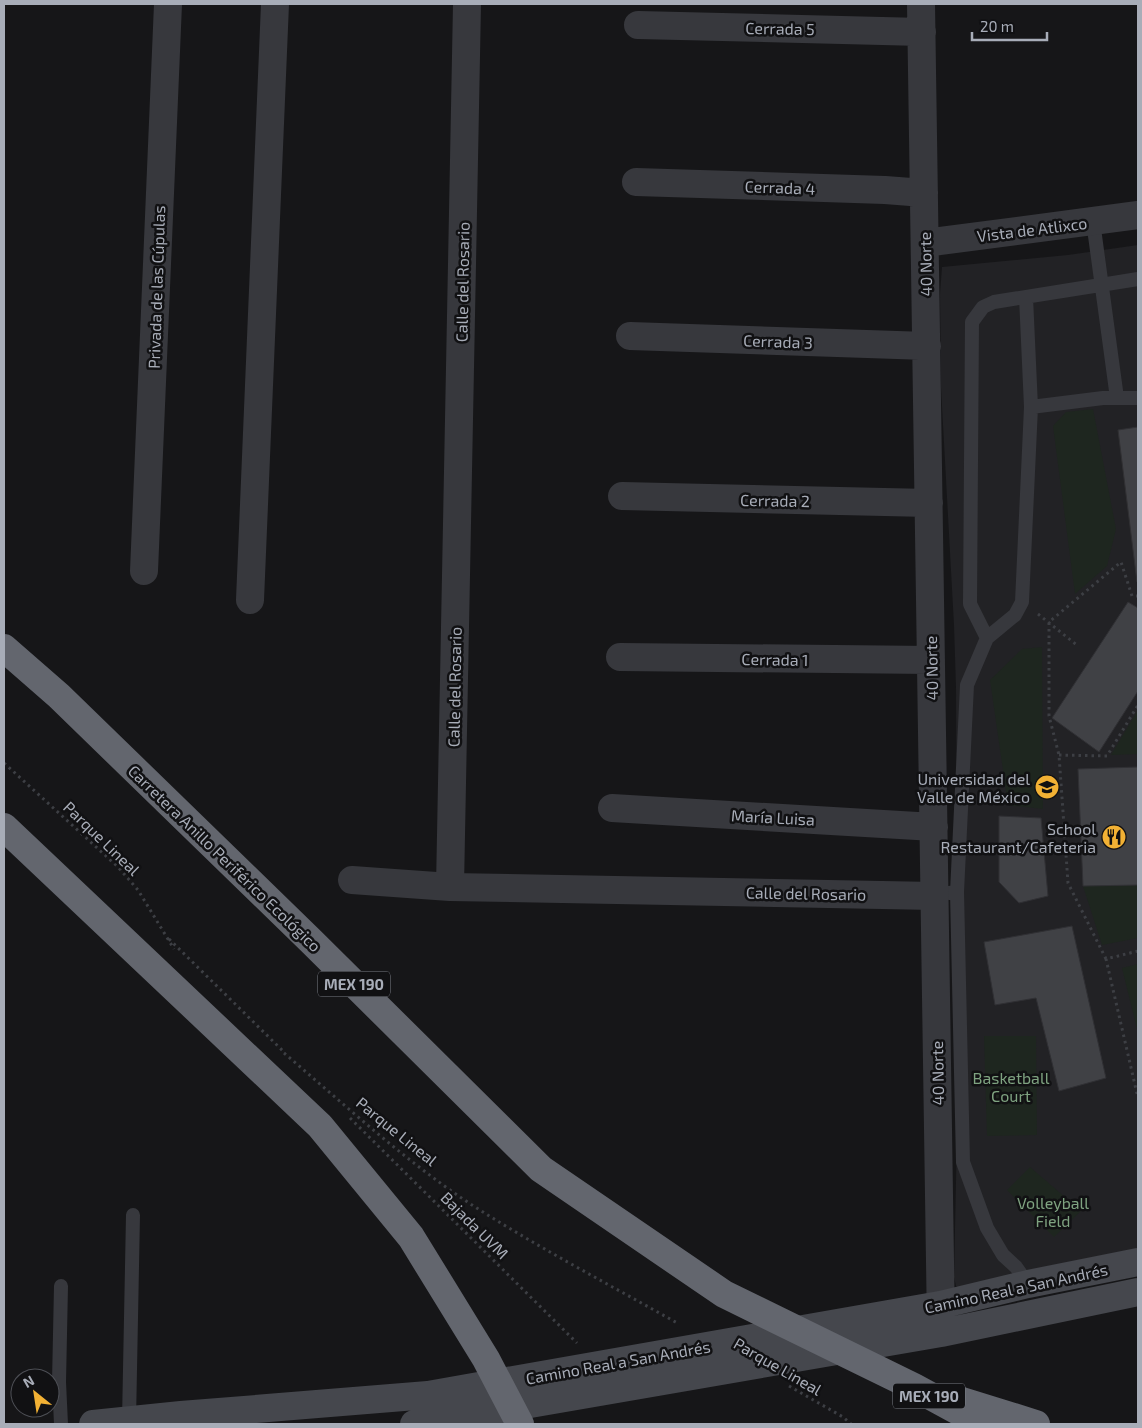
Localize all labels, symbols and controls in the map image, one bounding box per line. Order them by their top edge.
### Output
scale bar [972,10,1047,42]
text: 20 m [980,17,1014,35]
street label: Cerrada 5 [745,18,815,38]
street label: Cerrada 4 [744,176,816,198]
street label: Privada de las Cúpulas [144,205,168,369]
street label: Vista de Atlixco [976,213,1088,245]
street label: Calle del Rosario [451,222,473,342]
street label: 40 Norte [915,232,935,296]
street label: Cerrada 3 [743,330,813,352]
street label: Cerrada 2 [740,490,810,510]
street label: Calle del Rosario [443,627,465,747]
street label: 40 Norte [921,636,941,700]
street label: Cerrada 1 [741,649,809,669]
street label: Carretera Anillo Periférico Ecológico [125,761,325,955]
place label: Universidad del Valle de México [917,769,1030,806]
school or university icon: Universidad del Valle de México [1034,774,1060,800]
street label: Parque Lineal [60,797,144,879]
street label: María Luisa [731,805,815,829]
place label: School Restaurant/Cafeteria [941,819,1096,856]
restaurant icon: School Restaurant/Cafeteria [1101,824,1127,850]
street label: Calle del Rosario [746,882,866,904]
road number: MEX 190 [318,972,390,996]
street label: 40 Norte [927,1041,947,1105]
park label: Basketball Court [973,1068,1050,1105]
street label: Parque Lineal [353,1093,441,1170]
street label: Bajada UVM [437,1187,513,1263]
park label: Volleyball Field [1017,1193,1089,1230]
street label: Camino Real a San Andrés [923,1259,1109,1317]
street label: Parque Lineal [731,1333,826,1399]
street label: Camino Real a San Andrés [524,1336,712,1388]
north arrow [10,1368,60,1418]
text: N [20,1371,37,1391]
road number: MEX 190 [893,1384,965,1408]

